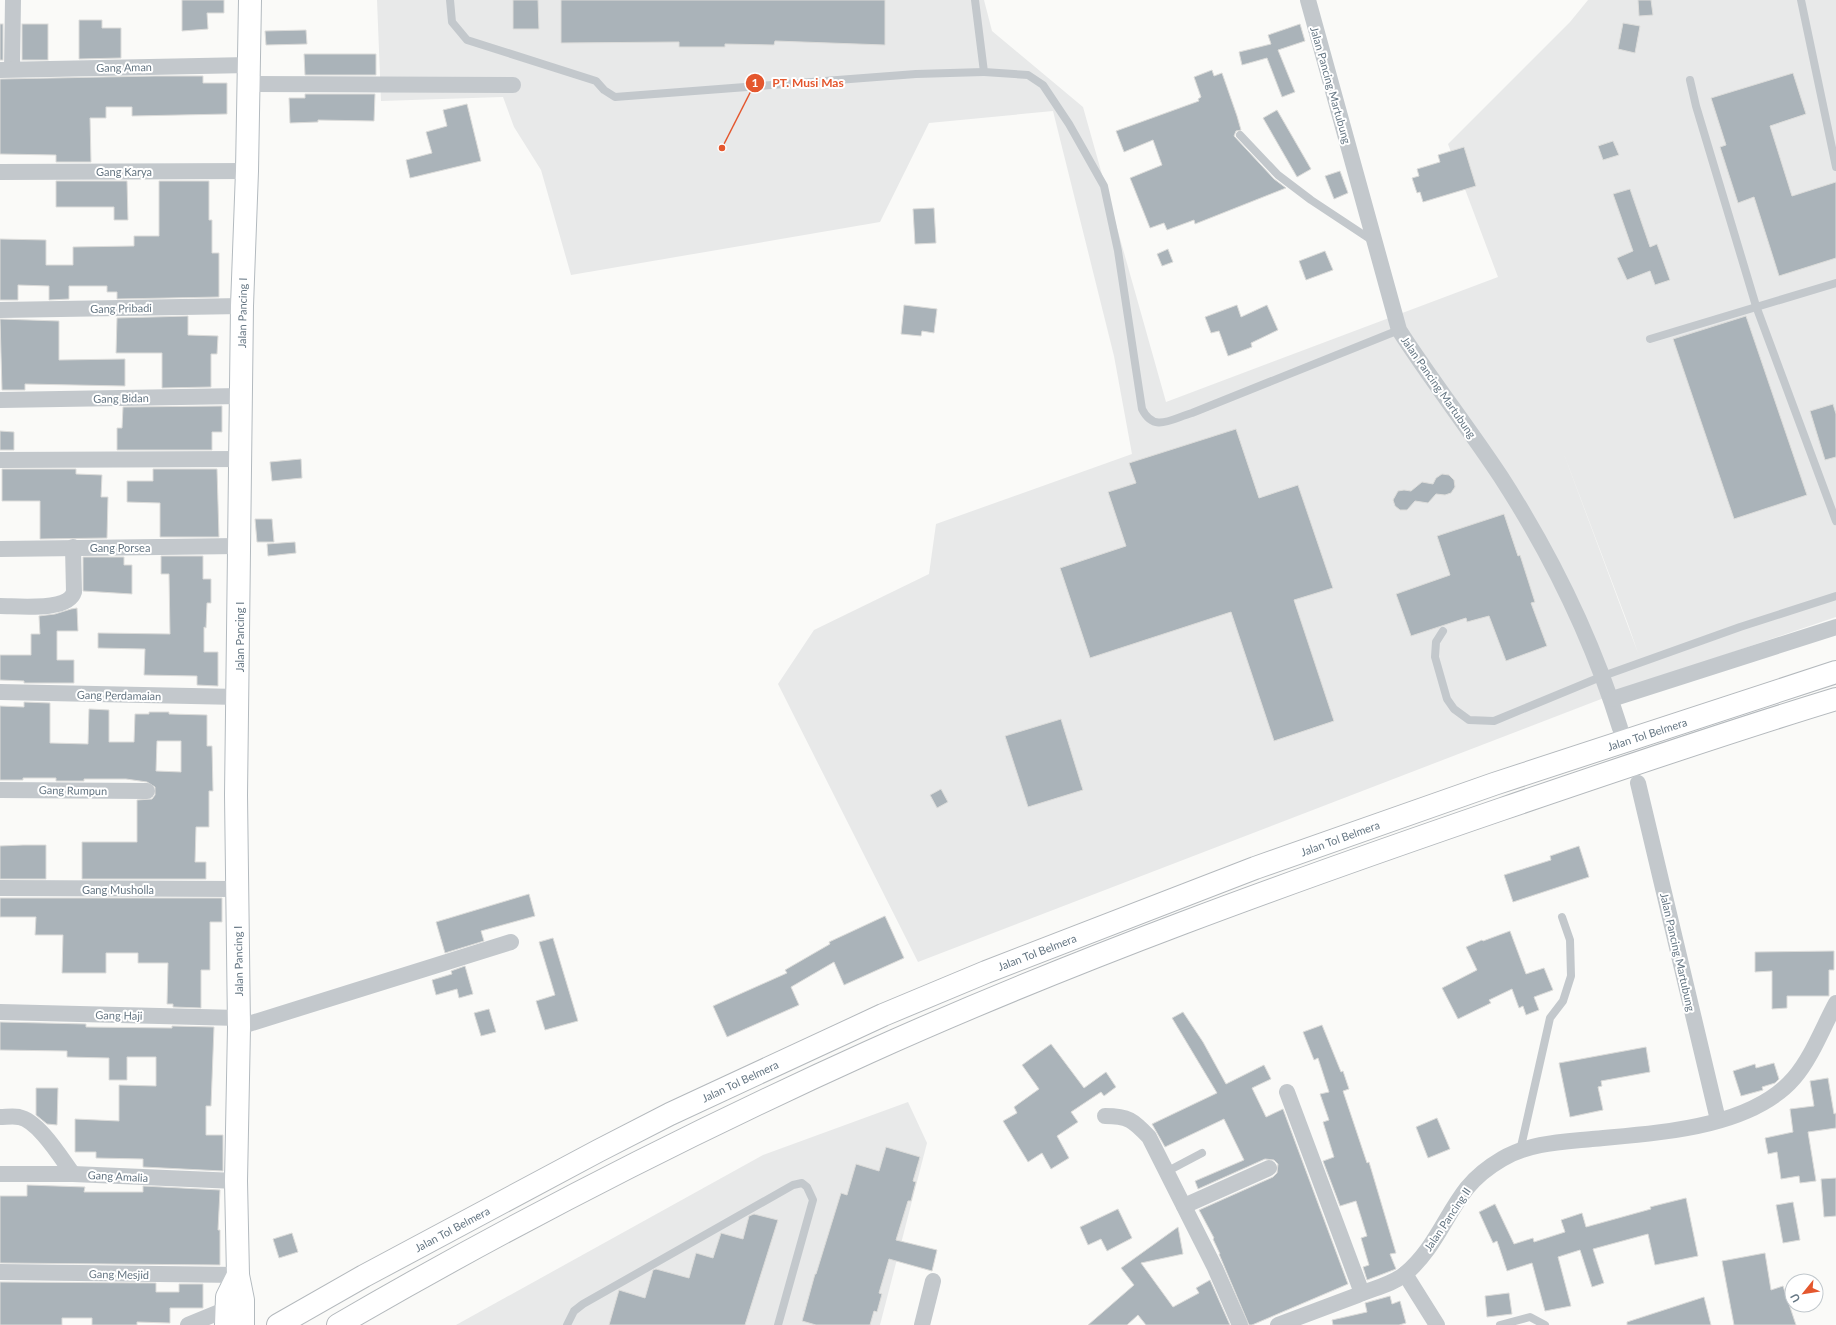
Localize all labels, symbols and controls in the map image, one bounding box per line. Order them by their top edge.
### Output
street label: Jalan Pancing Martubung [1308,25,1354,145]
street label: Gang Aman [96,60,152,74]
callout: PT. Musi Mas [745,71,852,95]
text: 1 [752,75,759,90]
text: PT. Musi Mas [772,75,844,90]
street label: Gang Karya [96,165,152,178]
street label: Jalan Pancing I [235,278,249,348]
street label: Gang Pribadi [90,301,152,315]
street label: Jalan Pancing Martubung [1399,334,1479,441]
street label: Gang Bidan [93,391,149,405]
street label: Gang Porsea [90,541,150,554]
street label: Jalan Pancing I [233,602,246,672]
street label: Gang Perdamaian [77,688,161,702]
street label: Jalan Tol Belmera [1605,715,1689,753]
street label: Gang Rumpun [39,783,107,797]
street label: Jalan Tol Belmera [1299,818,1381,858]
street label: Gang Musholla [82,883,154,896]
street label: Jalan Pancing Martubung [1658,891,1698,1013]
street label: Jalan Pancing I [231,926,245,996]
street label: Jalan Tol Belmera [996,931,1078,973]
street label: Gang Haji [95,1008,143,1022]
street label: Jalan Tol Belmera [700,1058,780,1104]
street label: Gang Amalia [87,1168,149,1184]
street label: Jalan Pancing II [1421,1185,1473,1253]
street label: Jalan Tol Belmera [412,1204,492,1254]
street label: Gang Mesjid [89,1267,149,1281]
north arrow [1784,1273,1824,1313]
text: U [1787,1291,1803,1305]

